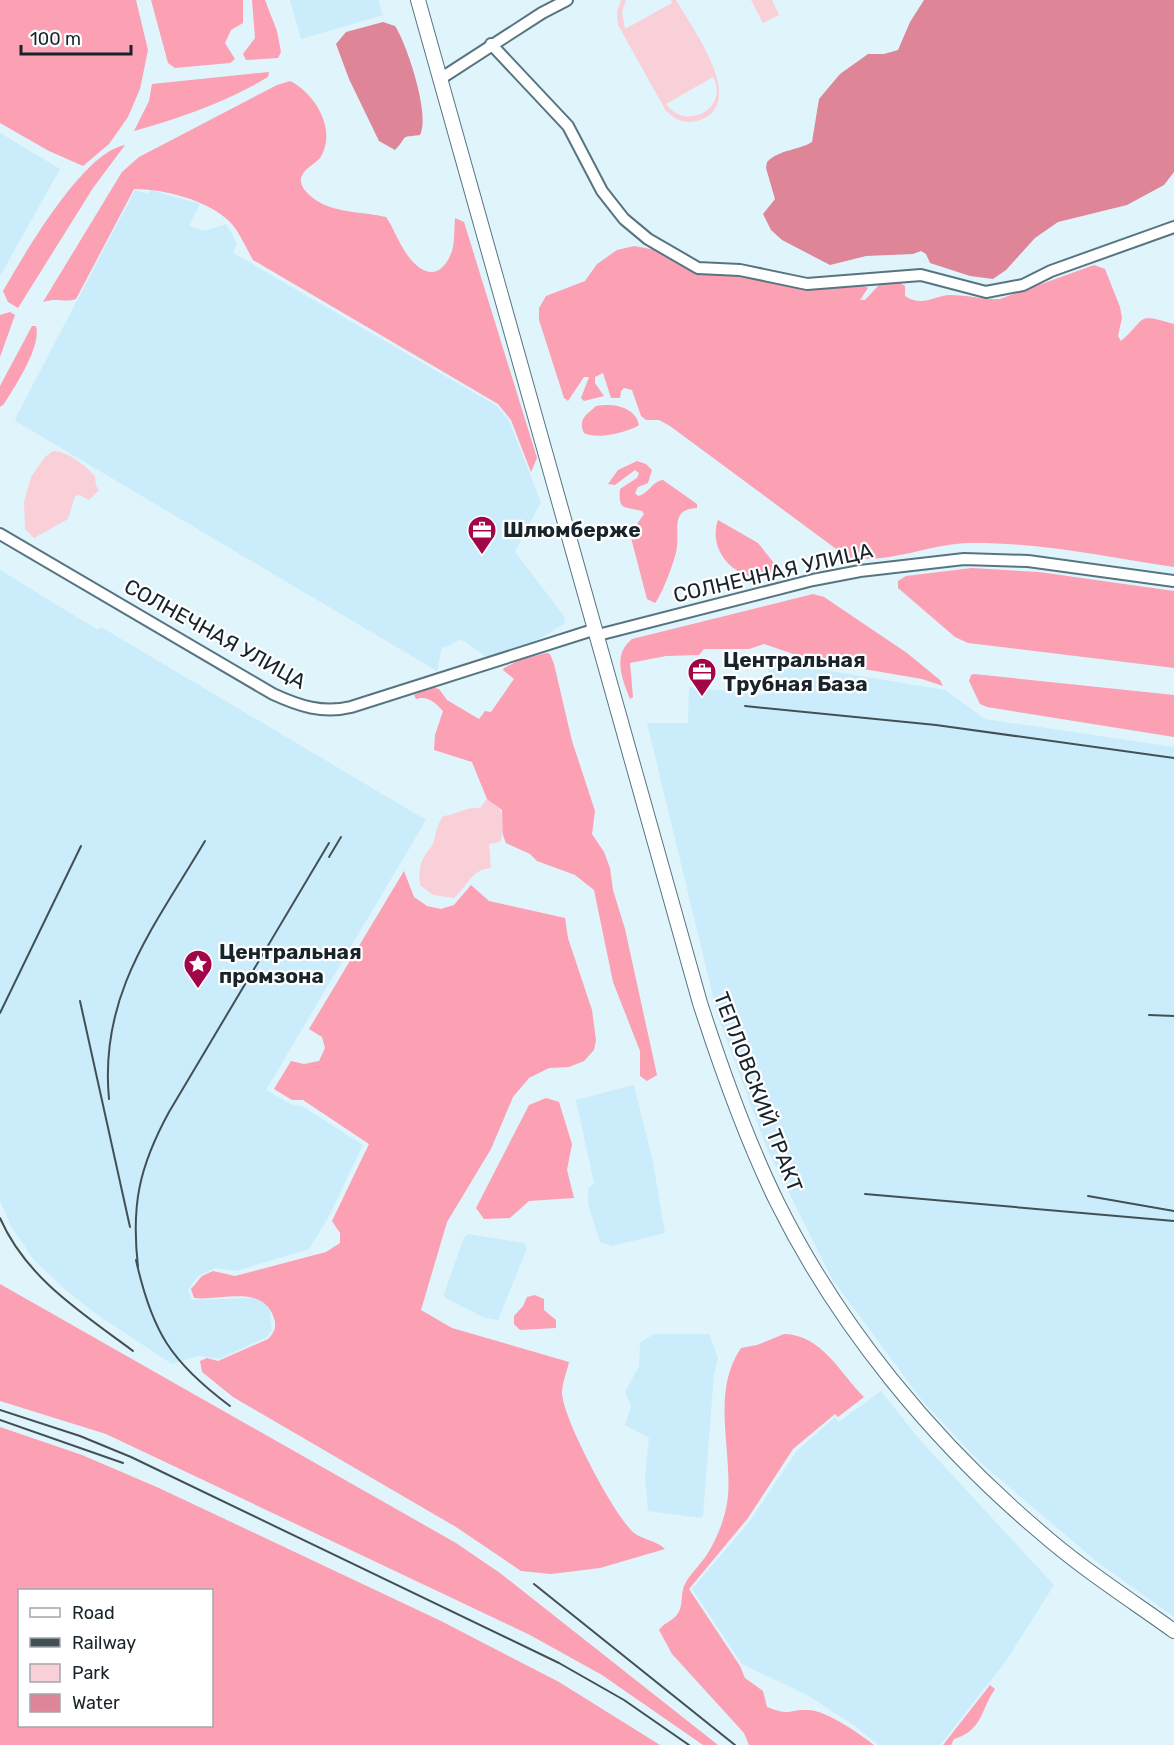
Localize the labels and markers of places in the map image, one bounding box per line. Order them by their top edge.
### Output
office icon: Шлюмберже [466,514,498,556]
place label: Шлюмберже [503,517,641,542]
place label: Центральная Трубная База [723,647,868,696]
office icon: Центральная Трубная База [686,656,718,698]
place label: Центральная промзона [219,939,362,988]
place icon: Центральная промзона [182,948,214,990]

